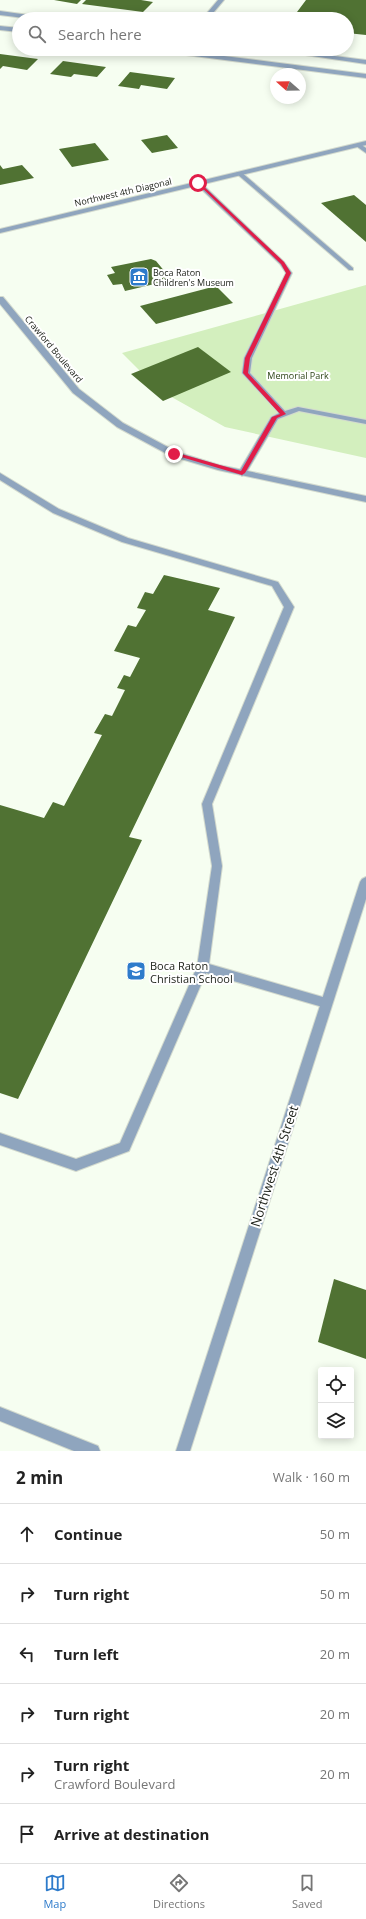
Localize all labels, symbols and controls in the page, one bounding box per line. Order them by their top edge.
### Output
search box [12,12,354,56]
icon: search [26,23,48,45]
text: Search here [58,24,142,44]
north arrow [270,68,306,104]
street label: Northwest 4th Diagonal [73,174,173,210]
route start [189,174,207,192]
museum icon: Boca Raton Children's Museum [128,266,150,288]
place label: Boca Raton Children's Museum [153,266,234,289]
street label: Crawford Boulevard [22,313,86,385]
park label: Memorial Park [267,369,329,382]
route end [165,445,183,463]
place label: Boca Raton Christian School [150,958,233,986]
school or university icon: Boca Raton Christian School [125,960,147,982]
street label: Northwest 4th Street [246,1103,302,1229]
map controls [318,1367,354,1439]
button: locate [318,1367,354,1403]
button: layers [318,1403,354,1439]
text: 2 min [16,1466,63,1489]
text: Walk · 160 m [273,1468,350,1486]
icon: ahead [16,1523,38,1545]
text: Continue [54,1524,122,1544]
text: 50 m [320,1525,350,1543]
icon: right [16,1583,38,1605]
text: Turn right [54,1584,129,1604]
text: 50 m [320,1585,350,1603]
icon: left [16,1643,38,1665]
text: Turn left [54,1644,119,1664]
text: 20 m [320,1645,350,1663]
icon: right [16,1703,38,1725]
text: Turn right [54,1704,129,1724]
text: 20 m [320,1705,350,1723]
text: Turn right [54,1755,129,1775]
icon: right [16,1763,38,1785]
text: 20 m [320,1765,350,1783]
text: Crawford Boulevard [54,1775,175,1793]
icon: arrive [16,1823,38,1845]
text: Arrive at destination [54,1824,209,1844]
tab: Map [43,1872,66,1911]
tab: Directions [153,1872,205,1911]
tab: Saved [292,1872,323,1911]

